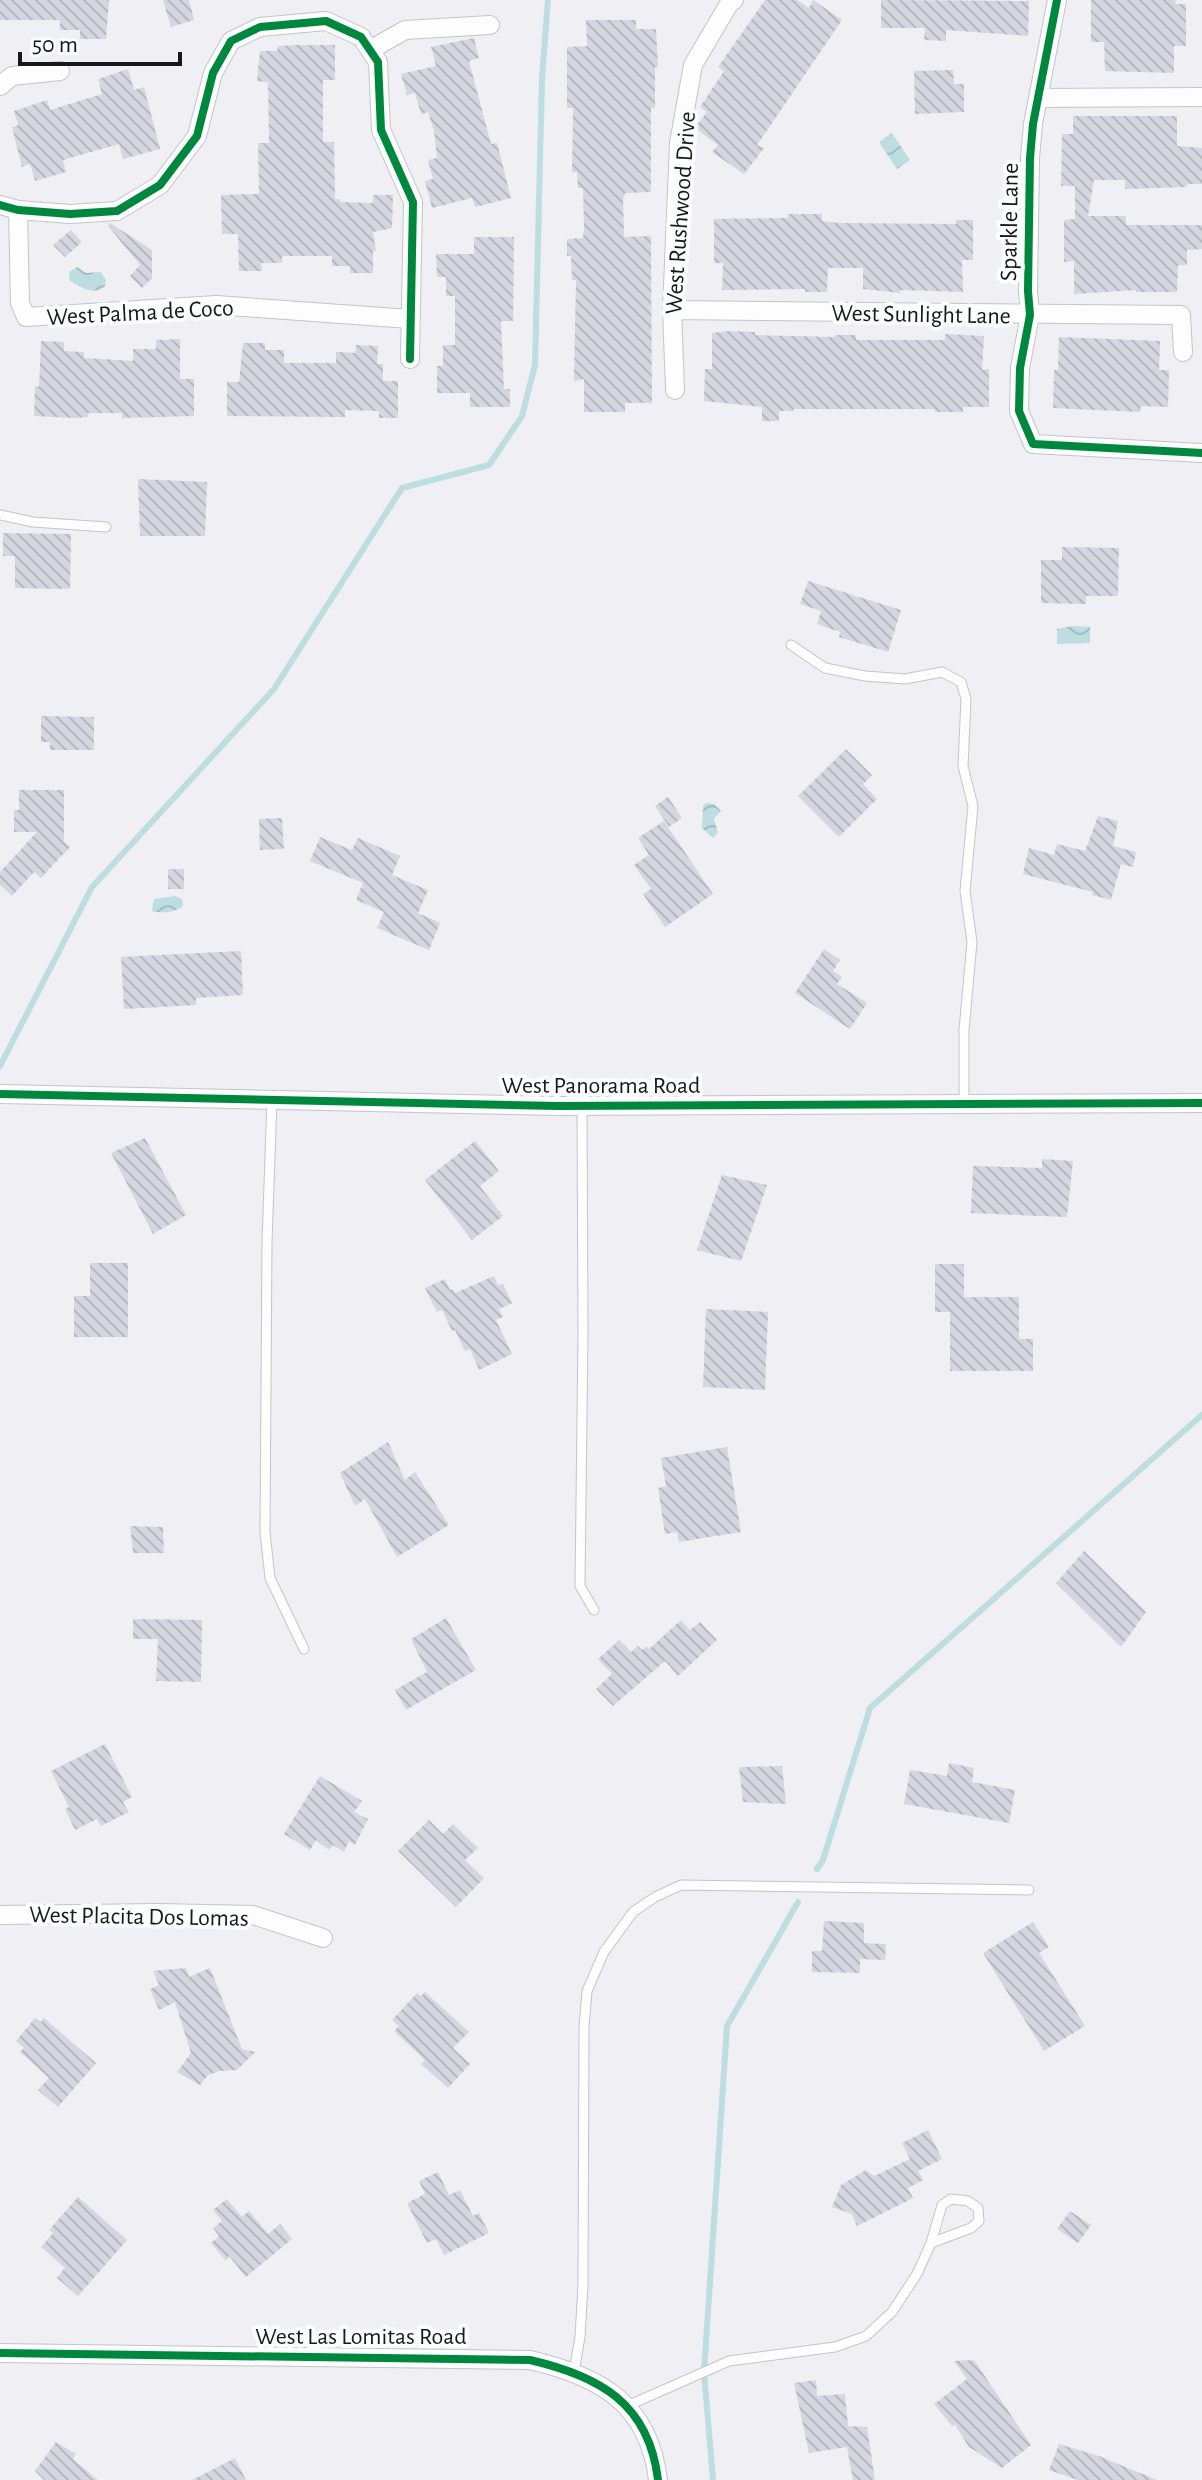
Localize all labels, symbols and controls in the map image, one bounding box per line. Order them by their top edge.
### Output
scale bar [20,16,180,66]
text: 50 m [32,33,78,57]
street label: West Rushwood Drive [662,111,700,315]
street label: Sparkle Lane [997,163,1023,281]
street label: West Palma de Coco [46,296,234,330]
street label: West Sunlight Lane [831,301,1011,329]
street label: West Panorama Road [502,1074,700,1098]
street label: West Placita Dos Lomas [29,1903,249,1931]
street label: West Las Lomitas Road [255,2325,467,2349]

